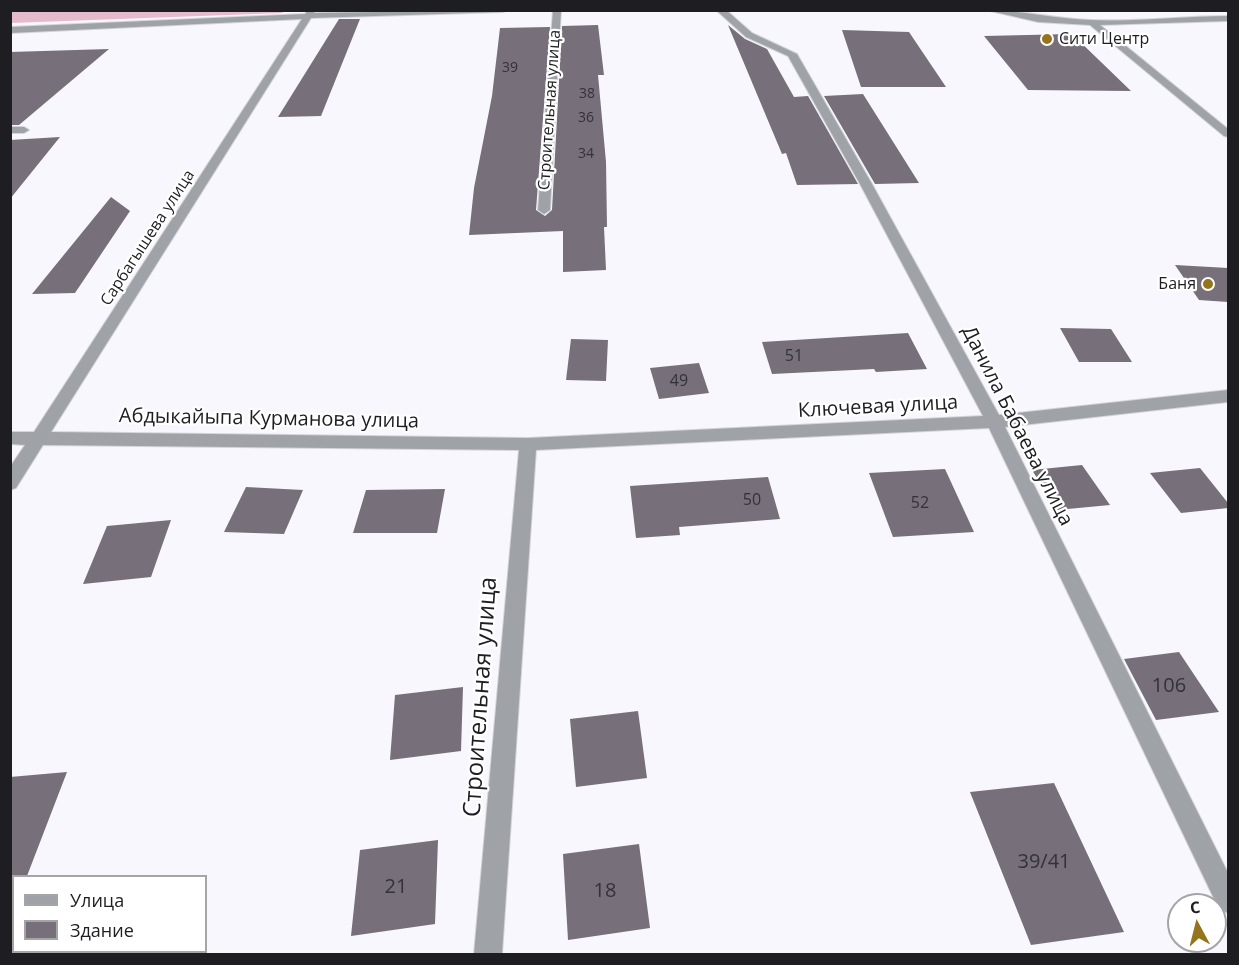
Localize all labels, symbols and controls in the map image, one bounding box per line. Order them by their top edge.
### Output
street label: Строительная улица [535,29,565,191]
place label: Сити Центр [1059,29,1149,49]
marker: Сити Центр [1040,32,1054,46]
house number: 39 [502,60,518,76]
house number: 38 [579,86,595,102]
house number: 36 [578,110,594,126]
house number: 34 [578,146,594,162]
street label: Сарбагышева улица [97,166,199,310]
place label: Баня [1158,274,1196,294]
marker: Баня [1201,277,1215,291]
street label: Данила Бабаева улица [956,322,1078,530]
house number: 51 [785,346,803,366]
house number: 49 [670,371,688,391]
street label: Ключевая улица [797,391,959,423]
street label: Абдыкайыпа Курманова улица [119,404,419,434]
house number: 50 [743,490,761,510]
house number: 52 [911,493,929,513]
street label: Строительная улица [458,576,504,818]
house number: 106 [1152,674,1186,698]
house number: 39/41 [1017,850,1071,874]
legend [12,875,207,953]
house number: 21 [385,875,407,899]
house number: 18 [594,879,616,903]
text: Улица [70,888,124,912]
north arrow [1167,893,1227,953]
text: С [1189,896,1201,919]
text: Здание [70,918,134,942]

